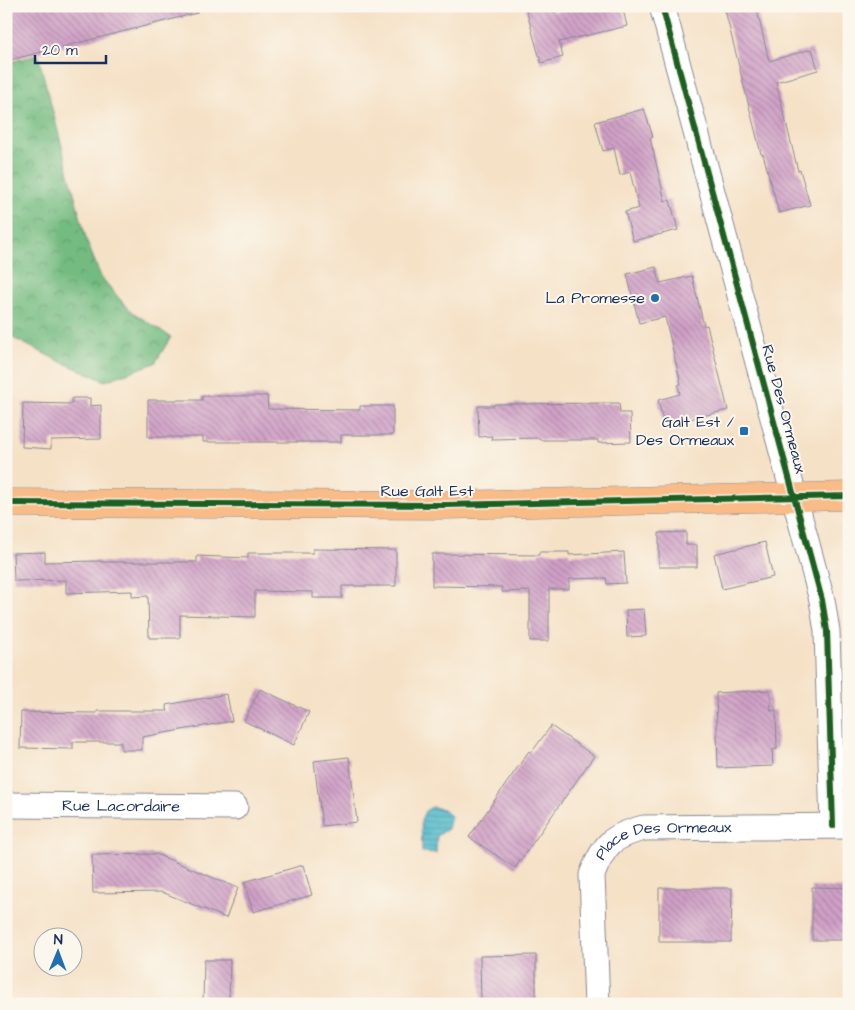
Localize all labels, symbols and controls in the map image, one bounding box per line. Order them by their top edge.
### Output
scale bar [35,32,106,64]
text: 20 m [42,40,78,61]
place label: La Promesse [546,287,645,309]
marker: La Promesse [649,292,661,304]
street label: Rue Des Ormeaux [756,342,812,476]
place label: Galt Est / Des Ormeaux [636,411,734,451]
marker: Galt Est / Des Ormeaux [738,425,750,437]
street label: Rue Galt Est [380,480,474,502]
street label: Rue Lacordaire [62,794,180,818]
street label: Place Des Ormeaux [590,816,732,864]
north arrow [32,928,82,978]
text: N [54,930,63,950]

